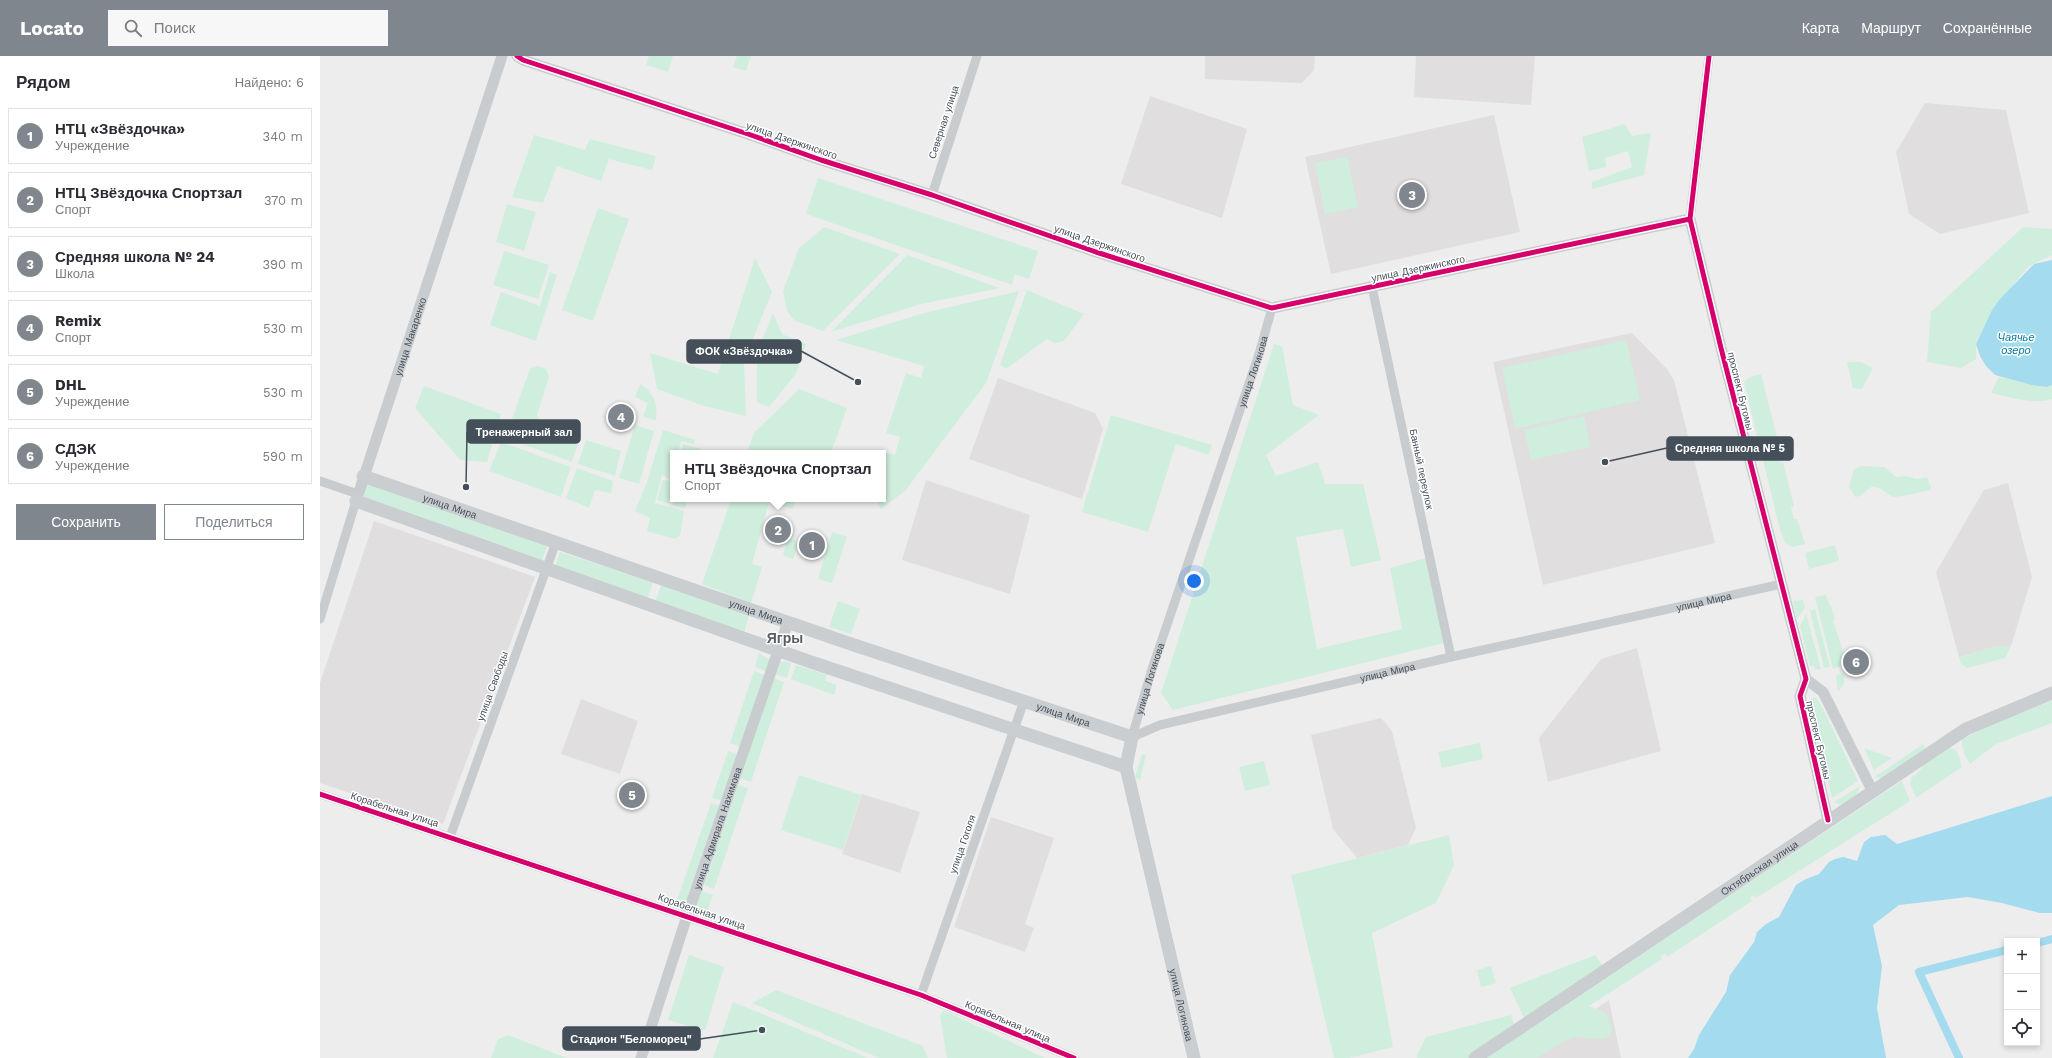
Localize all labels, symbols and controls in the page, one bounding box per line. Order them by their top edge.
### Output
search box [108,10,388,46]
text: Locato [20,17,84,40]
icon: search [122,17,144,39]
text: Поиск [154,19,195,37]
text: Карта [1802,20,1839,36]
text: Маршрут [1861,20,1921,36]
text: Сохранённые [1943,20,2032,36]
text: Рядом [16,72,71,92]
text: Найдено: 6 [235,75,304,90]
street label: Северная улица [926,84,961,160]
text: НТЦ «Звёздочка» [55,120,185,138]
street label: улица Дзержинского [745,120,839,161]
text: 1 [27,129,33,144]
text: 340 m [263,129,303,144]
text: Учреждение [55,138,130,153]
pin: 3 [1399,180,1425,210]
text: НТЦ Звёздочка Спортзал [55,184,242,202]
text: 2 [26,193,34,208]
text: 370 m [264,193,303,208]
text: Спорт [55,202,92,217]
street label: улица Дзержинского [1053,223,1147,264]
text: Средняя школа № 24 [55,248,215,266]
street label: улица Дзержинского [1370,253,1466,284]
text: 3 [26,257,34,272]
text: 390 m [262,257,303,272]
text: Школа [55,266,95,281]
street label: улица Макаренко [392,296,429,377]
text: Remix [55,312,101,330]
text: 4 [26,321,34,336]
text: 530 m [263,321,303,336]
text: Спорт [55,330,92,345]
water label: Чаячье озеро [1998,331,2035,357]
street label: улица Логинова [1236,334,1270,409]
callout: ФОК «Звёздочка» [687,340,801,363]
text: ФОК «Звёздочка» [695,345,793,358]
street label: проспект Бутомы [1725,351,1756,431]
text: DHL [55,376,86,394]
text: 5 [26,385,34,400]
text: 530 m [263,385,303,400]
text: Учреждение [55,394,130,409]
pin: 4 [608,402,634,432]
callout: Тренажерный зал [467,420,580,443]
text: Тренажерный зал [476,426,572,439]
street label: Банный переулок [1408,428,1436,511]
callout: Средняя школа № 5 [1667,437,1793,460]
text: СДЭК [55,440,96,458]
text: Средняя школа № 5 [1675,442,1785,455]
text: 6 [26,449,34,464]
text: 590 m [263,449,303,464]
popup [670,450,886,502]
text: Учреждение [55,458,130,473]
text: НТЦ Звёздочка Спортзал [684,460,872,478]
text: Спорт [684,478,721,493]
street label: улица Мира [422,492,479,521]
button: Сохранить [16,504,156,540]
button: Поделиться [164,504,304,540]
pin: 2 [765,515,791,545]
pin: 1 [799,530,825,560]
your location [1184,571,1204,591]
street label: улица Мира [1675,590,1733,613]
street label: улица Мира [728,598,785,626]
district label: Ягры [767,630,803,646]
street label: улица Логинова [1134,641,1167,716]
pin: 6 [1843,647,1869,677]
street label: улица Свободы [475,650,510,722]
street label: улица Мира [1359,661,1416,684]
street label: проспект Бутомы [1804,700,1833,781]
street label: улица Мира [1035,701,1092,729]
street label: улица Адмирала Нахимова [692,766,744,891]
pin: 5 [619,780,645,810]
street label: Корабельная улица [349,790,441,829]
street label: улица Гоголя [947,813,978,875]
street label: Октябрьская улица [1719,838,1800,898]
street label: Корабельная улица [657,891,747,932]
map controls [2004,938,2040,1046]
button: + [2004,938,2040,974]
street label: улица Логинова [1167,968,1195,1043]
button: − [2004,974,2040,1010]
street label: Корабельная улица [963,998,1053,1045]
button: locate [2004,1010,2040,1046]
callout: Стадион "Беломорец" [563,1027,700,1050]
text: Стадион "Беломорец" [570,1033,692,1046]

